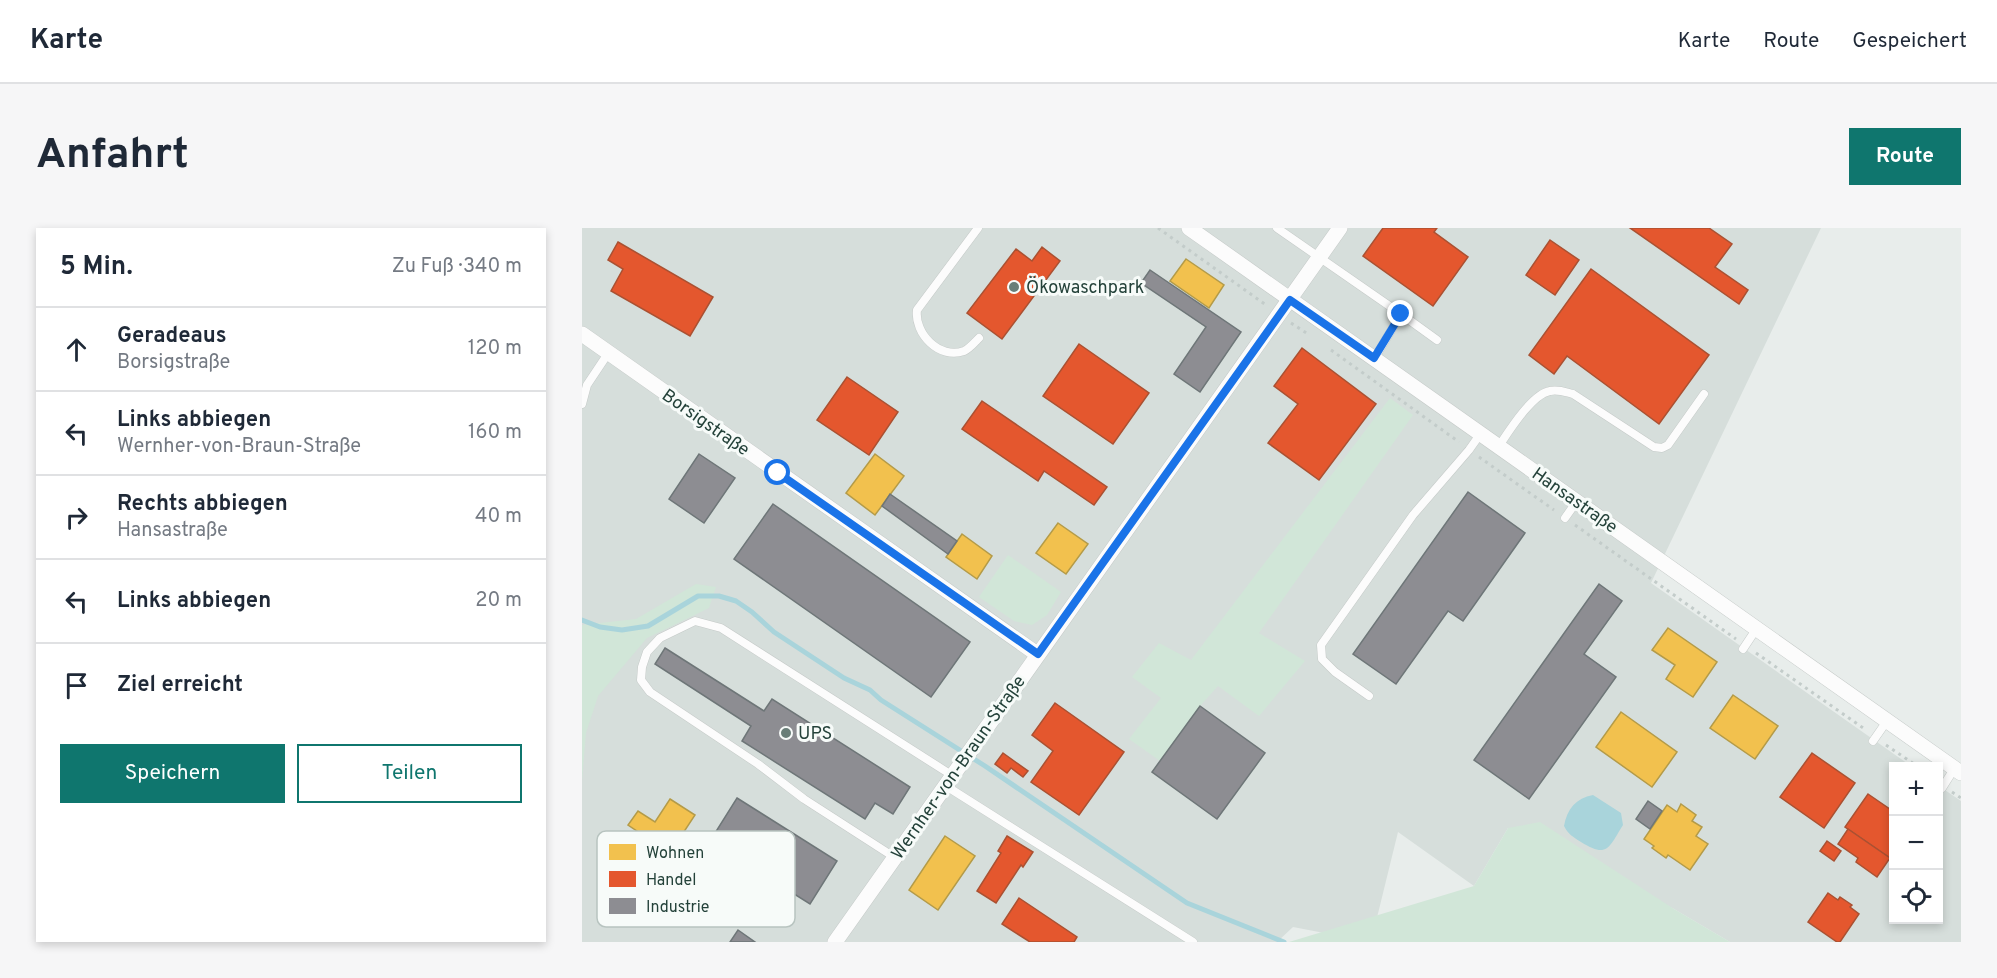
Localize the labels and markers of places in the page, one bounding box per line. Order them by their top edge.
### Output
place label: Ökowaschpark [1026,275,1144,300]
marker: Ökowaschpark [1007,280,1021,294]
place label: UPS [798,723,832,746]
marker: UPS [779,726,793,740]

